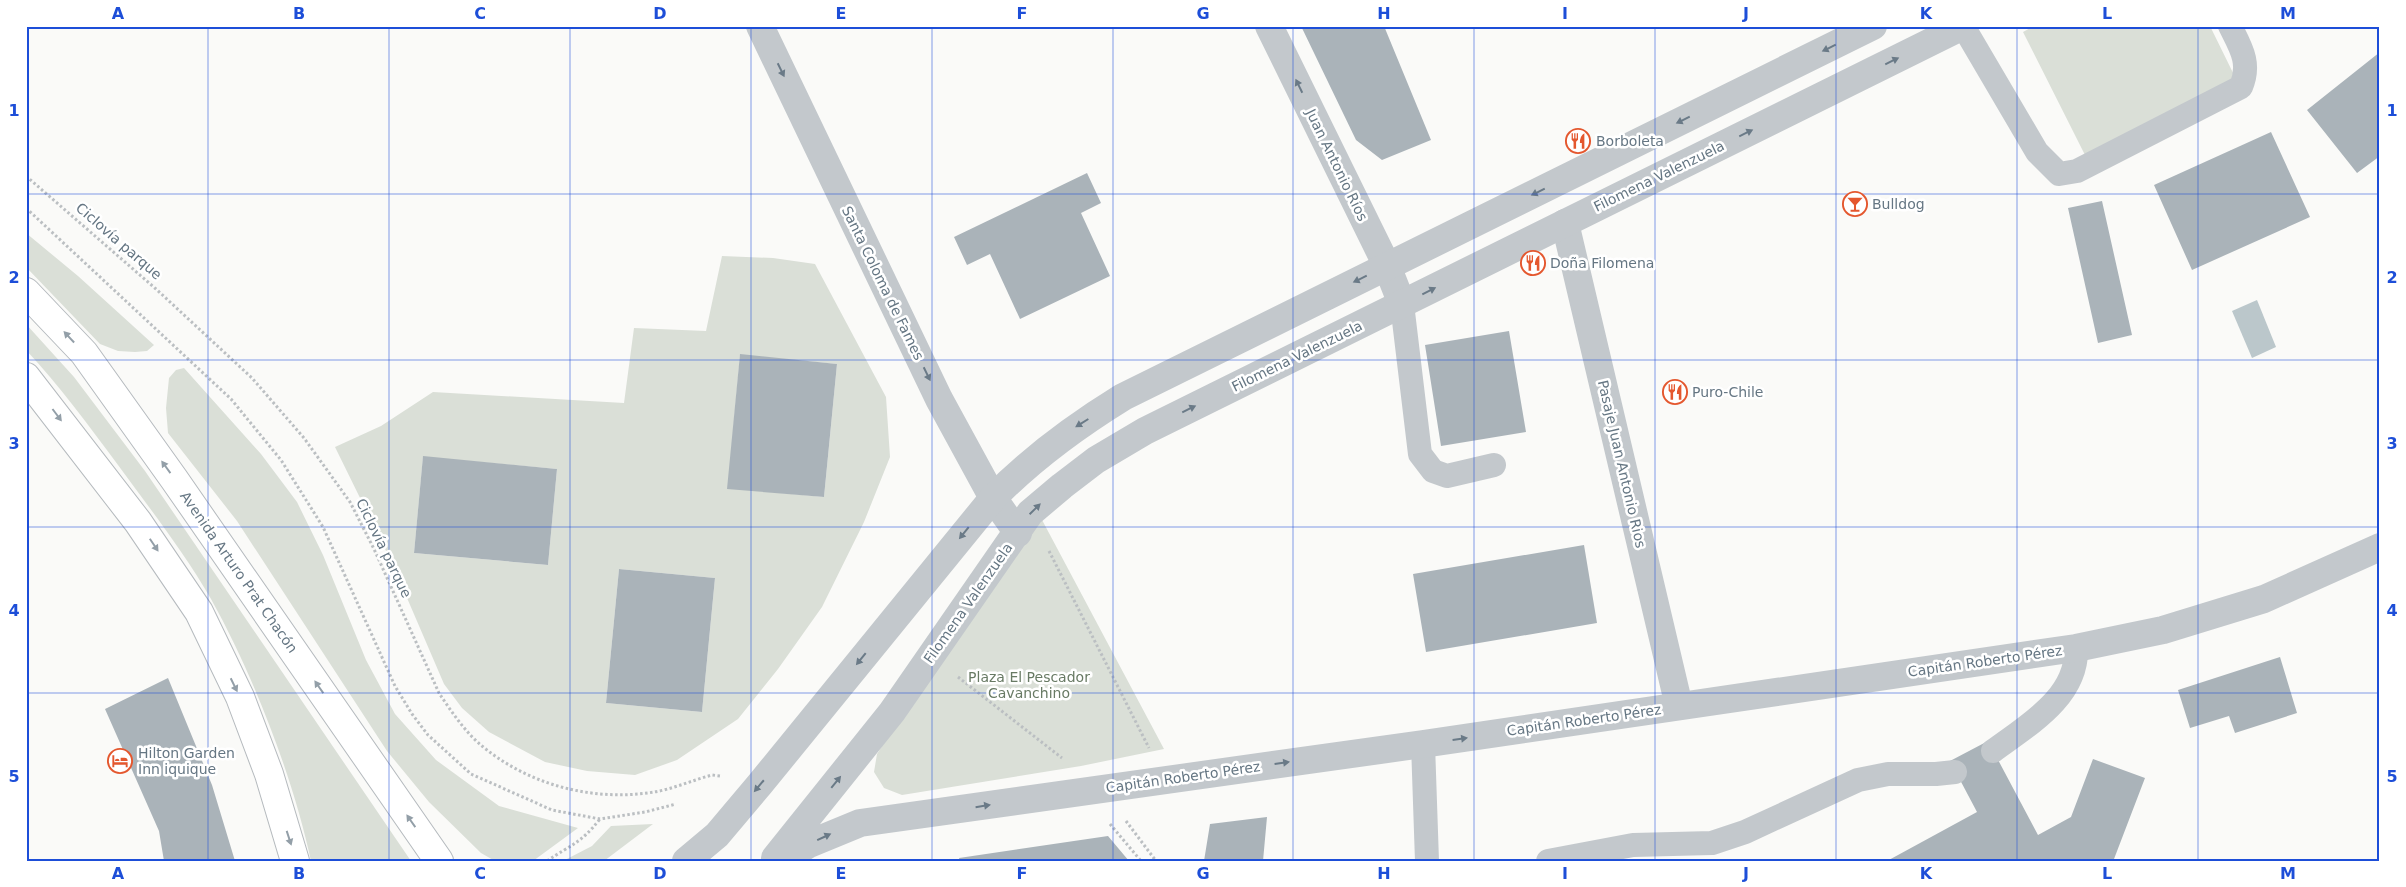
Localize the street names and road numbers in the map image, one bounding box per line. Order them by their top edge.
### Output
street label: Juan Antonio Ríos [1302,105,1371,224]
street label: Filomena Valenzuela [1591,137,1727,215]
street label: Ciclovía parque [73,199,165,283]
street label: Santa Coloma de Fames [839,203,927,363]
street label: Filomena Valenzuela [1229,317,1365,395]
street label: Pasaje Juan Antonio Rios [1595,378,1649,550]
street label: Avenida Arturo Prat Chacón [177,488,301,656]
street label: Ciclovía parque [353,496,415,600]
street label: Filomena Valenzuela [920,540,1016,666]
street label: Capitán Roberto Pérez [1907,642,2063,680]
street label: Capitán Roberto Pérez [1506,701,1662,739]
street label: Capitán Roberto Pérez [1105,758,1261,796]

